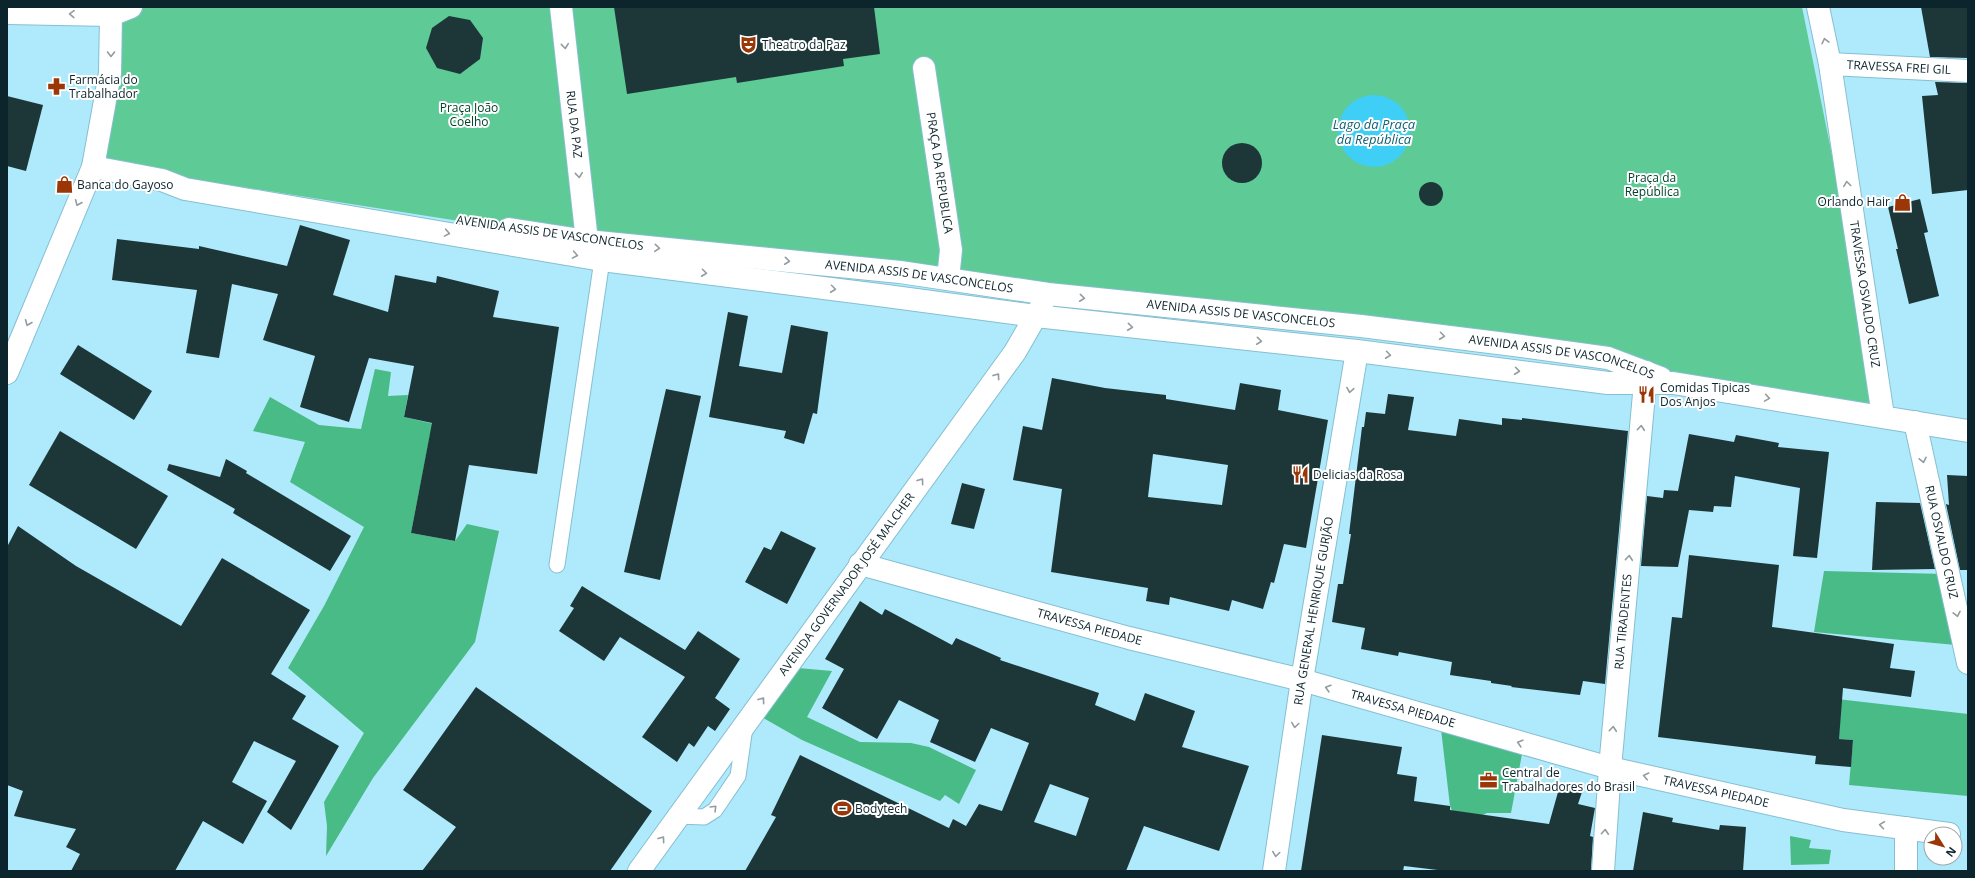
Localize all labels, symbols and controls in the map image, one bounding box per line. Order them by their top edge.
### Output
one-way arrow [69,10,75,19]
theatre icon: Theatro da Paz [739,35,759,55]
place label: Theatro da Paz [762,36,846,53]
one-way arrow [1822,38,1830,44]
one-way arrow [560,43,569,49]
one-way arrow [107,51,115,57]
street label: TRAVESSA FREI GIL [1846,56,1952,78]
place label: Farmácia do Trabalhador [69,71,138,102]
pharmacy icon: Farmácia do Trabalhador [46,77,66,97]
street label: RUA DA PAZ [562,89,587,159]
park label: Praça João Coelho [440,99,498,130]
street label: PRAÇA DA REPUBLICA [923,111,958,235]
water label: Lago da Praça da República [1333,115,1416,148]
park label: Praça da República [1625,169,1679,200]
one-way arrow [575,172,584,178]
shop icon: Banca do Gayoso [54,175,74,195]
place label: Banca do Gayoso [77,176,174,193]
one-way arrow [1844,180,1852,187]
shop icon: Orlando Hair [1893,192,1913,212]
place label: Orlando Hair [1818,193,1890,210]
one-way arrow [75,199,83,206]
street label: AVENIDA ASSIS DE VASCONCELOS [455,211,645,254]
street label: TRAVESSA OSVALDO CRUZ [1846,220,1885,369]
one-way arrow [444,229,450,237]
one-way arrow [654,243,660,252]
one-way arrow [572,251,579,259]
one-way arrow [784,256,790,265]
street label: AVENIDA ASSIS DE VASCONCELOS [824,256,1014,297]
one-way arrow [701,268,707,277]
one-way arrow [830,284,836,293]
one-way arrow [1079,293,1085,302]
street label: AVENIDA ASSIS DE VASCONCELOS [1146,295,1336,331]
one-way arrow [25,318,33,326]
one-way arrow [1127,322,1133,331]
street label: AVENIDA ASSIS DE VASCONCELOS [1468,330,1657,383]
one-way arrow [1439,331,1445,340]
one-way arrow [1256,336,1262,345]
one-way arrow [1385,350,1391,359]
one-way arrow [1514,367,1520,376]
one-way arrow [992,374,999,381]
place label: Comidas Tipicas Dos Anjos [1660,379,1750,410]
restaurant icon: Comidas Tipicas Dos Anjos [1637,385,1657,405]
one-way arrow [1346,387,1355,393]
one-way arrow [1764,393,1770,402]
one-way arrow [1636,425,1645,431]
one-way arrow [1919,457,1927,463]
restaurant icon: Delicias da Rosa [1290,465,1310,485]
place label: Delicias da Rosa [1313,466,1403,483]
one-way arrow [916,479,923,486]
street label: RUA OSVALDO CRUZ [1921,484,1963,600]
street label: AVENIDA GOVERNADOR JOSÉ MALCHER [774,489,919,679]
street label: RUA GENERAL HENRIQUE GURJÃO [1289,515,1337,706]
one-way arrow [1624,555,1633,561]
street label: RUA TIRADENTES [1610,573,1636,670]
street label: TRAVESSA PIEDADE [1035,604,1144,649]
one-way arrow [1953,611,1961,618]
one-way arrow [1324,684,1331,692]
street label: TRAVESSA PIEDADE [1349,685,1457,731]
one-way arrow [758,697,765,704]
one-way arrow [1291,722,1300,728]
one-way arrow [1609,726,1618,732]
one-way arrow [1517,739,1524,748]
place label: Central de Trabalhadores do Brasil [1502,764,1635,795]
office icon: Central de Trabalhadores do Brasil [1479,770,1499,790]
street label: TRAVESSA PIEDADE [1661,771,1771,811]
one-way arrow [1642,772,1649,780]
sports icon: Bodytech [832,799,852,819]
place label: Bodytech [855,800,907,817]
one-way arrow [709,805,717,813]
one-way arrow [1879,821,1885,830]
north arrow [1923,826,1963,866]
one-way arrow [1601,829,1610,835]
one-way arrow [657,837,664,844]
text: N [1943,844,1960,860]
one-way arrow [1272,851,1281,857]

